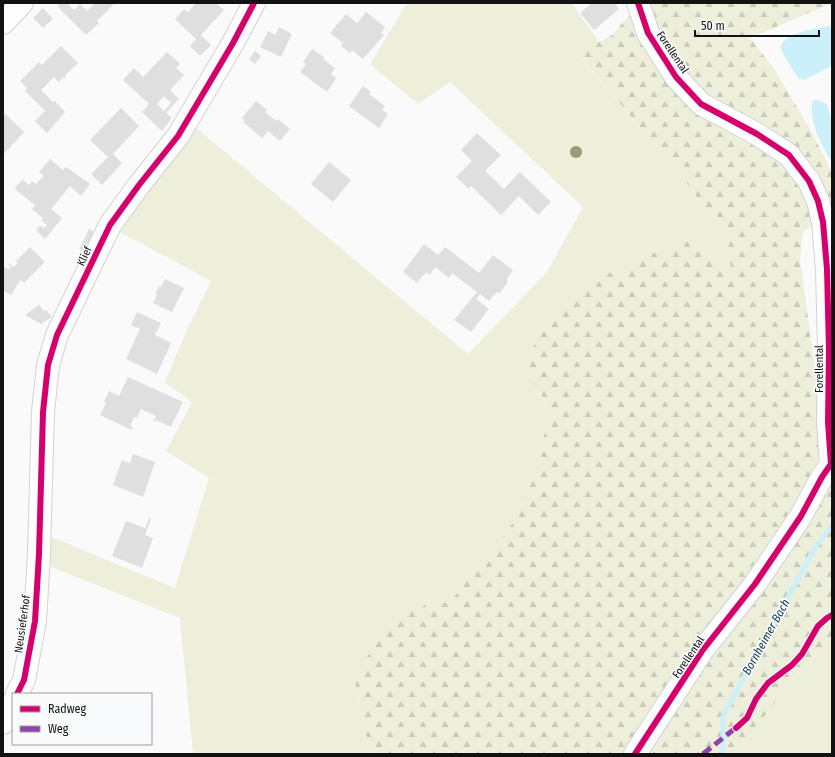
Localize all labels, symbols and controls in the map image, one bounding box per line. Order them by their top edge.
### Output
scale bar [695,12,819,38]
text: 50 m [701,19,725,33]
street label: Forellental [654,29,691,76]
street label: Klief [74,244,95,268]
street label: Forellental [813,345,826,393]
street label: Neusieferhof [12,594,33,654]
water label: Bornheimer Bach [739,597,793,677]
street label: Forellental [670,634,707,681]
legend [12,693,152,745]
text: Radweg [48,702,87,716]
text: Weg [48,722,69,736]

